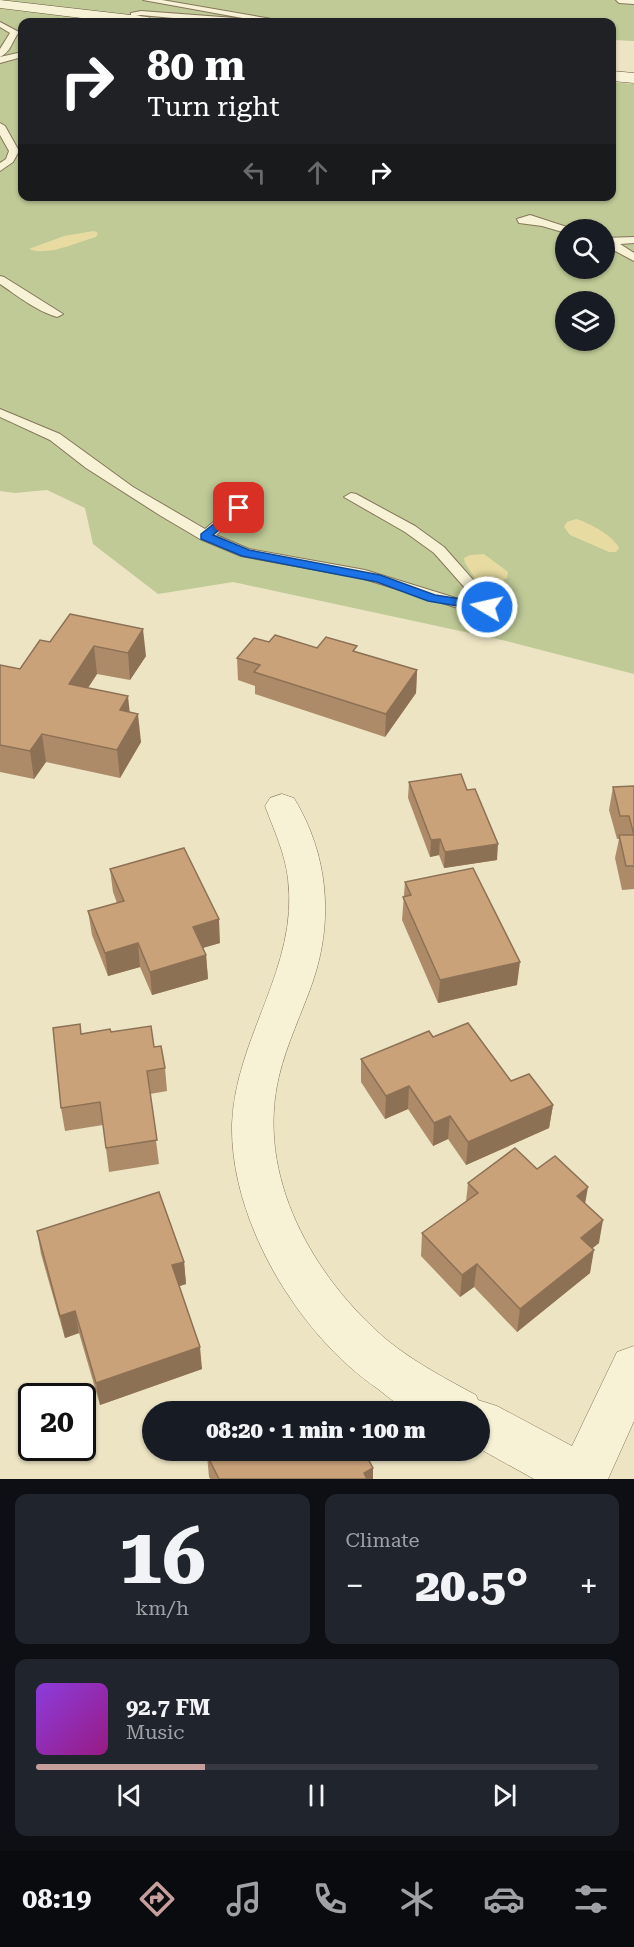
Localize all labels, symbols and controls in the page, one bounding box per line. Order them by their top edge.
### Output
text: 80 m [147,41,245,90]
icon: right [48,42,126,120]
text: Turn right [147,91,280,123]
icon: left [238,156,271,189]
icon: ahead [301,156,334,189]
icon: right [364,156,397,189]
map controls [555,219,615,351]
button: search [555,219,615,279]
button: layers [555,291,615,351]
pin [213,482,264,533]
icon: arrive [222,491,255,524]
position arrow [455,575,519,639]
speed limit sign: 20 [18,1383,96,1461]
text: 08:20 · 1 min · 100 m [206,1418,426,1443]
text: 16 [119,1511,206,1602]
text: Climate [346,1528,420,1552]
text: 20.5° [415,1559,528,1612]
text: − [346,1566,364,1605]
text: + [580,1566,598,1605]
text: km/h [135,1596,189,1620]
text: 92.7 FM [126,1695,210,1720]
text: Music [126,1720,185,1744]
icon: previous [113,1779,146,1812]
icon: pause [300,1779,333,1812]
icon: next [488,1779,521,1812]
icon: directions [136,1878,178,1920]
icon: music [223,1878,265,1920]
icon: phone [309,1878,351,1920]
icon: climate [396,1878,438,1920]
icon: car [483,1878,525,1920]
icon: filters [570,1878,612,1920]
text: 08:19 [22,1883,91,1915]

